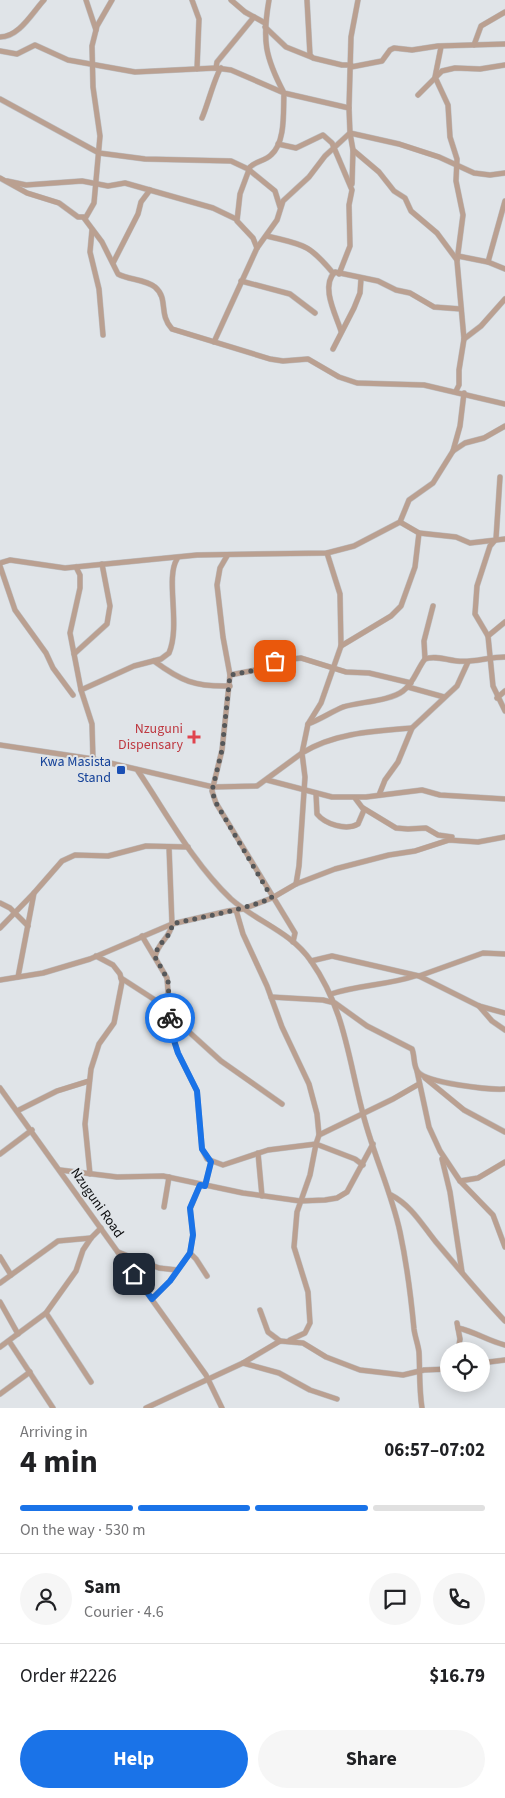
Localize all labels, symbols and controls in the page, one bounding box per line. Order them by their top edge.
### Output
pin [254,640,296,682]
icon: bag [261,647,289,675]
place label: Nzuguni Dispensary [118,719,183,755]
marker: Nzuguni Dispensary [187,730,201,744]
place label: Kwa Masista Stand [40,752,111,788]
marker: Kwa Masista Stand [115,764,127,776]
courier [145,993,195,1043]
icon: bike [156,1004,184,1032]
street label: Nzuguni Road [66,1164,128,1242]
pin [113,1253,155,1295]
icon: home [120,1260,148,1288]
map controls [440,1342,490,1392]
button: locate [440,1342,490,1392]
text: Arriving in [20,1421,88,1443]
text: 06:57–07:02 [384,1437,485,1464]
text: 4 min [20,1439,98,1485]
text: On the way · 530 m [20,1519,145,1541]
button: person [20,1573,72,1625]
button: chat [369,1573,421,1625]
button: phone [433,1573,485,1625]
text: Sam [84,1574,121,1601]
text: Courier · 4.6 [84,1601,164,1623]
text: Order #2226 [20,1663,117,1690]
text: $16.79 [429,1663,485,1690]
button: Help [20,1730,248,1788]
button: Share [258,1730,485,1788]

